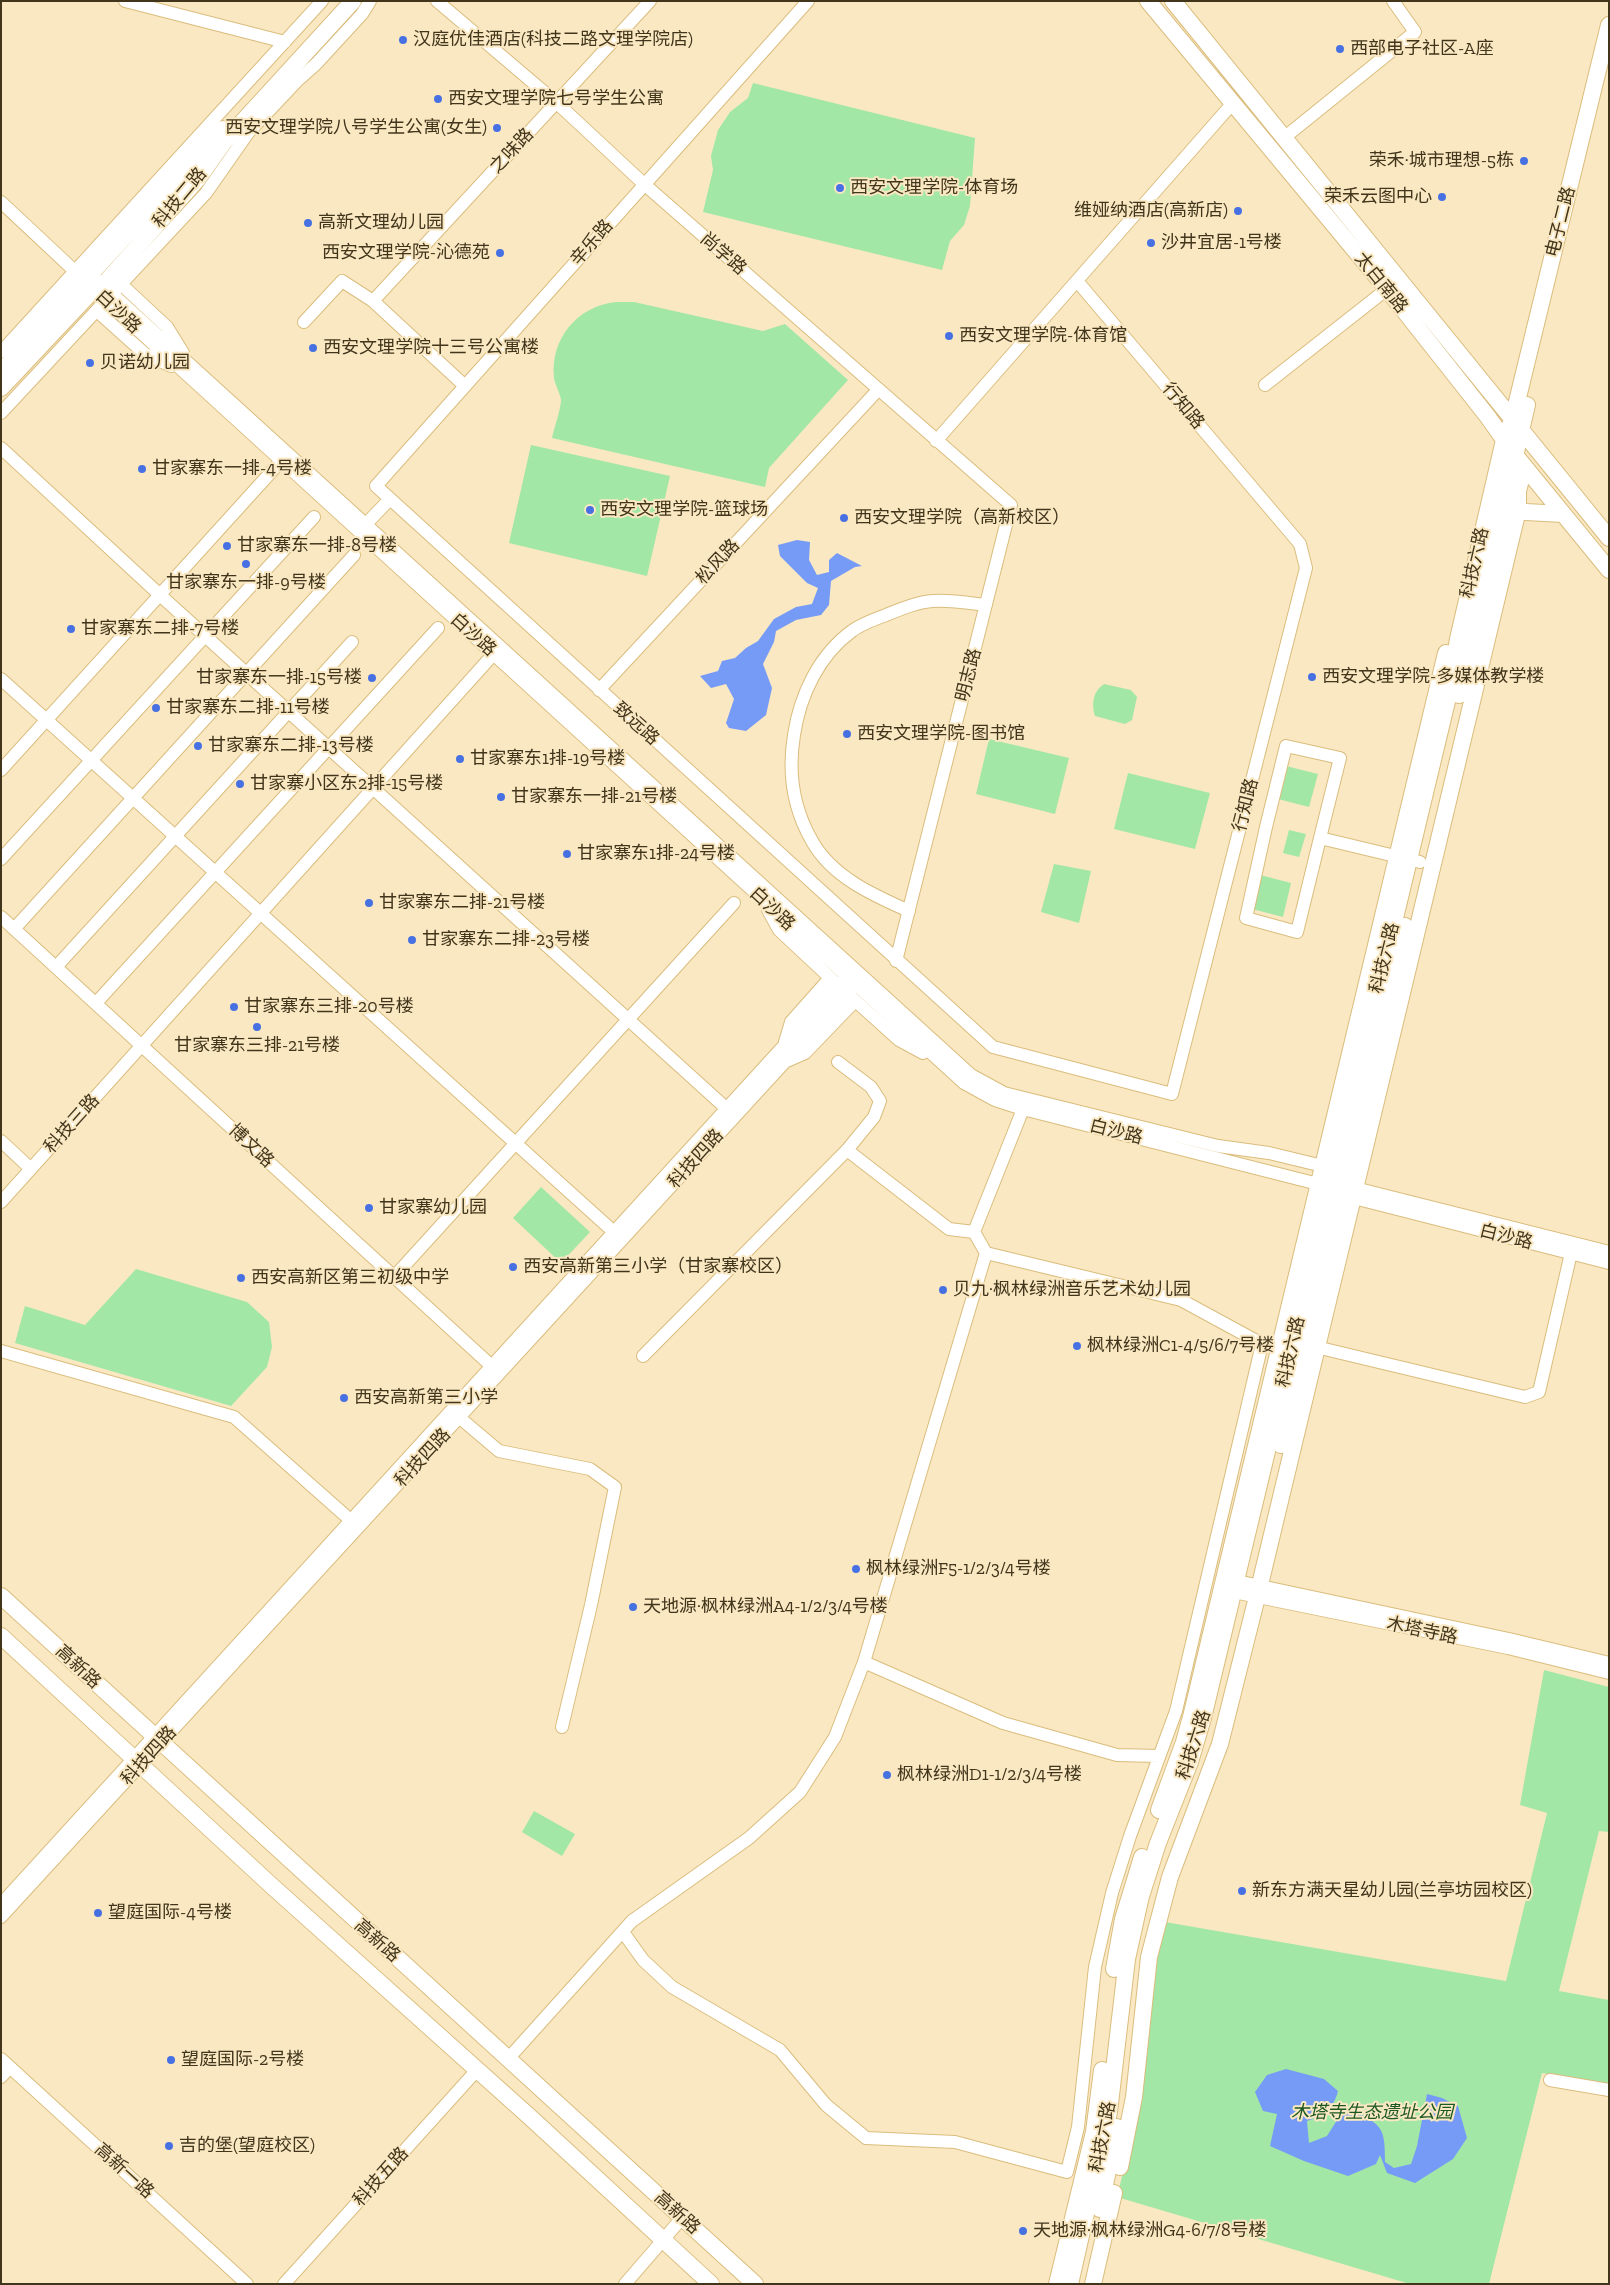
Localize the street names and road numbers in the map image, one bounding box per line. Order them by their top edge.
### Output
street label: 之味路 [486,124,538,178]
street label: 科技二路 [149,163,211,233]
street label: 电子二路 [1542,184,1580,260]
street label: 辛乐路 [566,216,618,270]
street label: 尚学路 [696,228,750,280]
street label: 太白南路 [1350,248,1412,318]
street label: 白沙路 [91,286,145,338]
street label: 行知路 [1157,378,1209,434]
street label: 科技六路 [1456,525,1494,601]
street label: 松风路 [692,535,744,589]
street label: 白沙路 [446,609,500,661]
street label: 明志路 [952,646,986,704]
street label: 致远路 [609,698,663,750]
street label: 行知路 [1229,776,1263,834]
street label: 白沙路 [745,883,799,935]
street label: 科技六路 [1366,920,1404,996]
street label: 科技三路 [40,1090,104,1158]
street label: 白沙路 [1087,1115,1145,1149]
street label: 博文路 [224,1120,278,1172]
street label: 科技四路 [664,1125,728,1193]
street label: 白沙路 [1477,1220,1535,1254]
street label: 科技六路 [1272,1314,1310,1390]
street label: 科技四路 [391,1424,455,1492]
street label: 木塔寺路 [1385,1613,1459,1649]
street label: 高新路 [51,1641,105,1693]
street label: 科技六路 [1173,1707,1215,1783]
street label: 科技四路 [117,1722,181,1790]
street label: 高新路 [350,1915,404,1967]
street label: 科技六路 [1086,2100,1120,2174]
street label: 高新一路 [90,2139,158,2203]
street label: 科技五路 [349,2143,413,2211]
street label: 高新路 [650,2187,704,2239]

